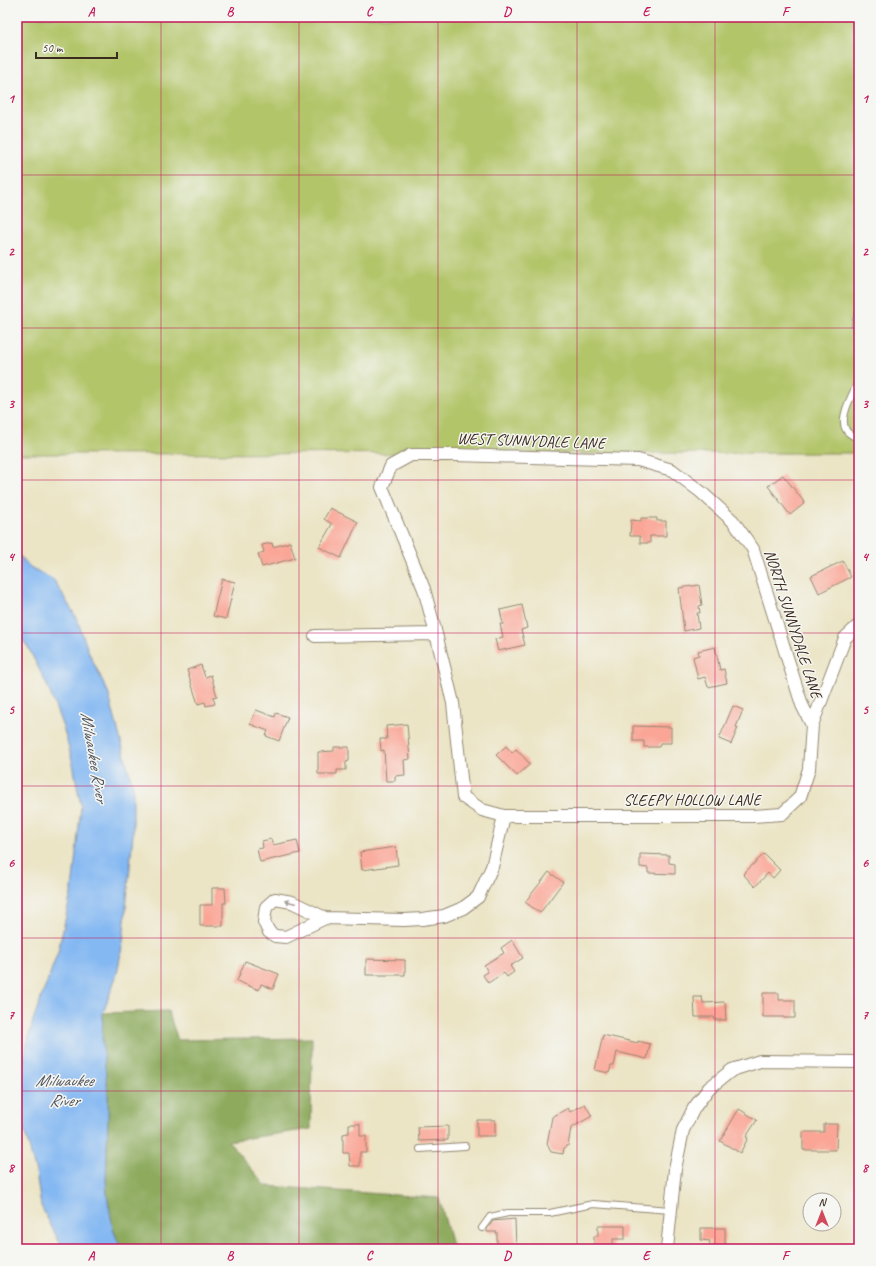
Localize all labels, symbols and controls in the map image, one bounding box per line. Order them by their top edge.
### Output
text: A [88,4,96,20]
text: B [227,4,235,20]
text: C [366,4,374,20]
text: D [503,4,512,20]
text: E [643,4,652,20]
text: F [782,4,791,20]
scale bar [36,34,117,60]
text: 50 m [42,40,64,56]
text: 1 [8,91,16,107]
text: 1 [862,91,870,107]
text: 2 [8,244,15,260]
text: 2 [862,244,869,260]
text: 3 [8,396,15,412]
text: 3 [862,396,869,412]
street label: WEST SUNNYDALE LANE [457,428,607,454]
street label: NORTH SUNNYDALE LANE [759,547,827,703]
text: 4 [8,549,16,565]
text: 4 [862,549,870,565]
text: 5 [8,702,15,718]
text: 5 [862,702,869,718]
water label: Milwaukee River [76,710,113,807]
street label: SLEEPY HOLLOW LANE [624,790,763,810]
text: 6 [8,855,15,871]
text: 6 [862,855,869,871]
one-way arrow [283,899,295,905]
text: 7 [8,1007,15,1023]
text: 7 [862,1007,869,1023]
water label: Milwaukee River [35,1070,95,1111]
text: 8 [8,1160,16,1176]
text: 8 [862,1160,870,1176]
north arrow [802,1192,842,1232]
text: N [819,1195,828,1209]
text: A [88,1248,96,1264]
text: B [227,1248,235,1264]
text: C [366,1248,374,1264]
text: D [503,1248,512,1264]
text: E [643,1248,652,1264]
text: F [782,1248,791,1264]

